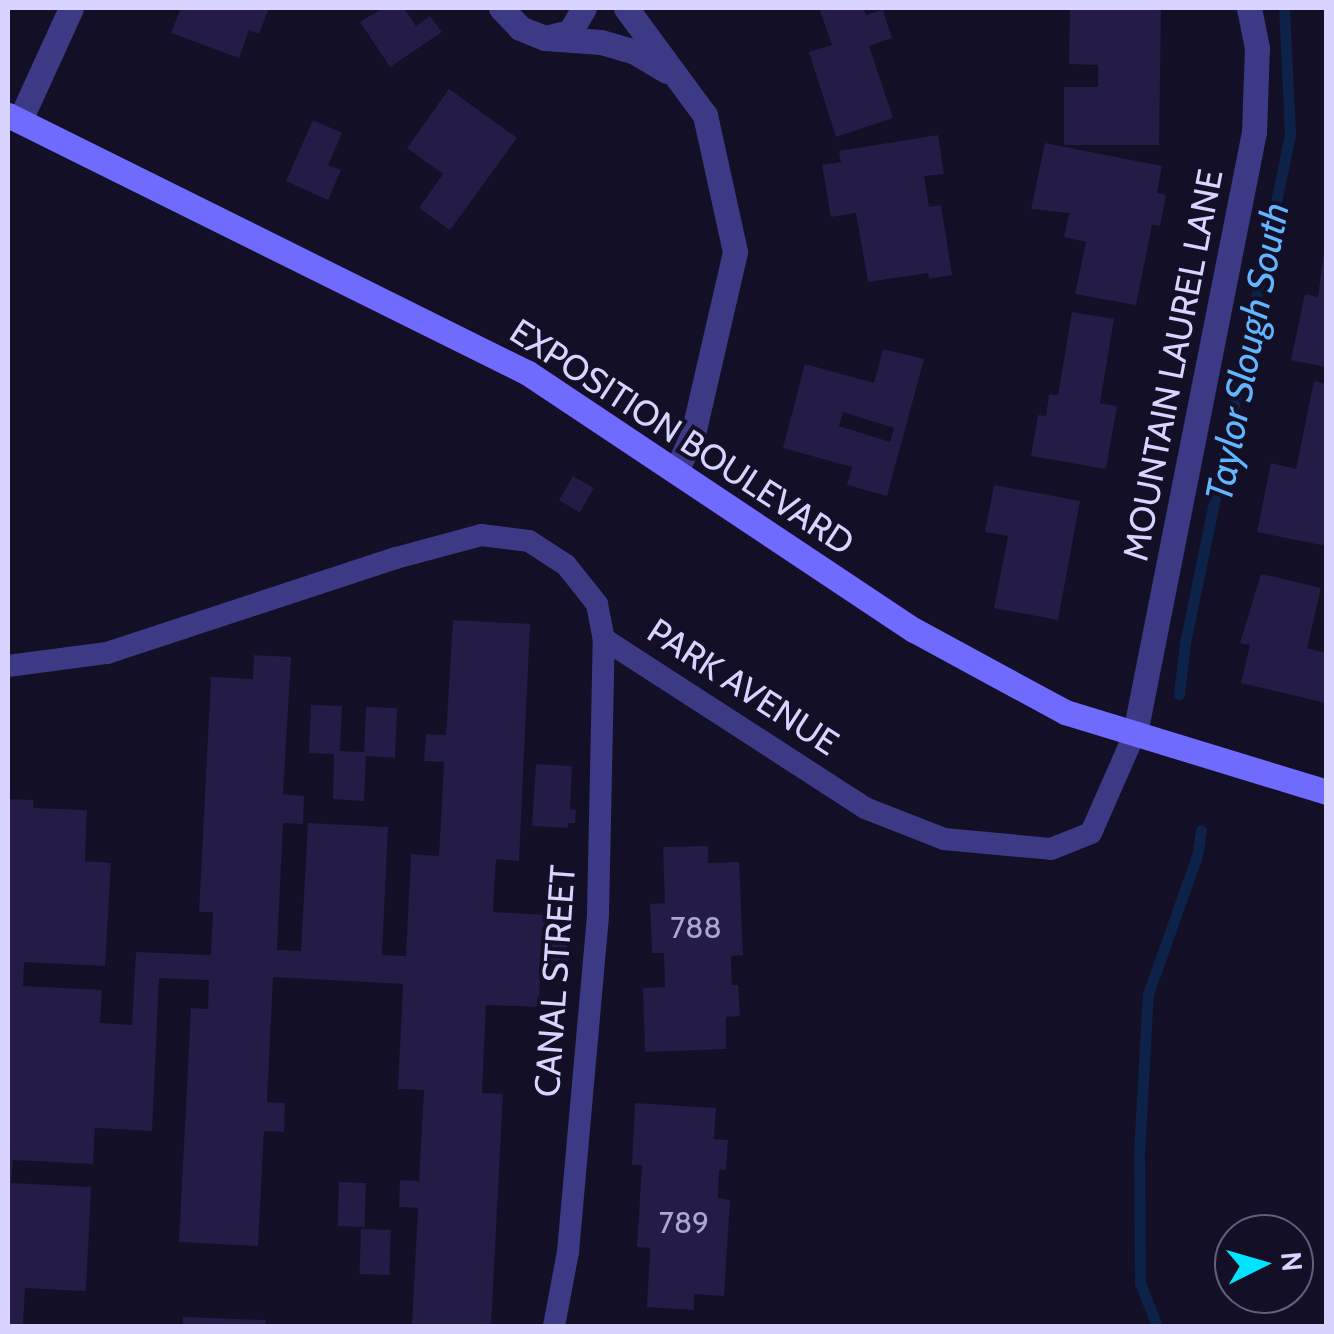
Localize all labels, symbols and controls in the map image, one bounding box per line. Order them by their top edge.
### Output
street label: MOUNTAIN LAUREL LANE [1114,166,1232,564]
water label: Taylor Slough South [1196,199,1298,505]
street label: EXPOSITION BOULEVARD [502,310,862,564]
street label: PARK AVENUE [640,610,846,764]
street label: CANAL STREET [526,864,584,1098]
house number: 788 [670,910,722,946]
house number: 789 [659,1205,709,1241]
north arrow [1214,1214,1314,1314]
text: N [1274,1250,1310,1273]

